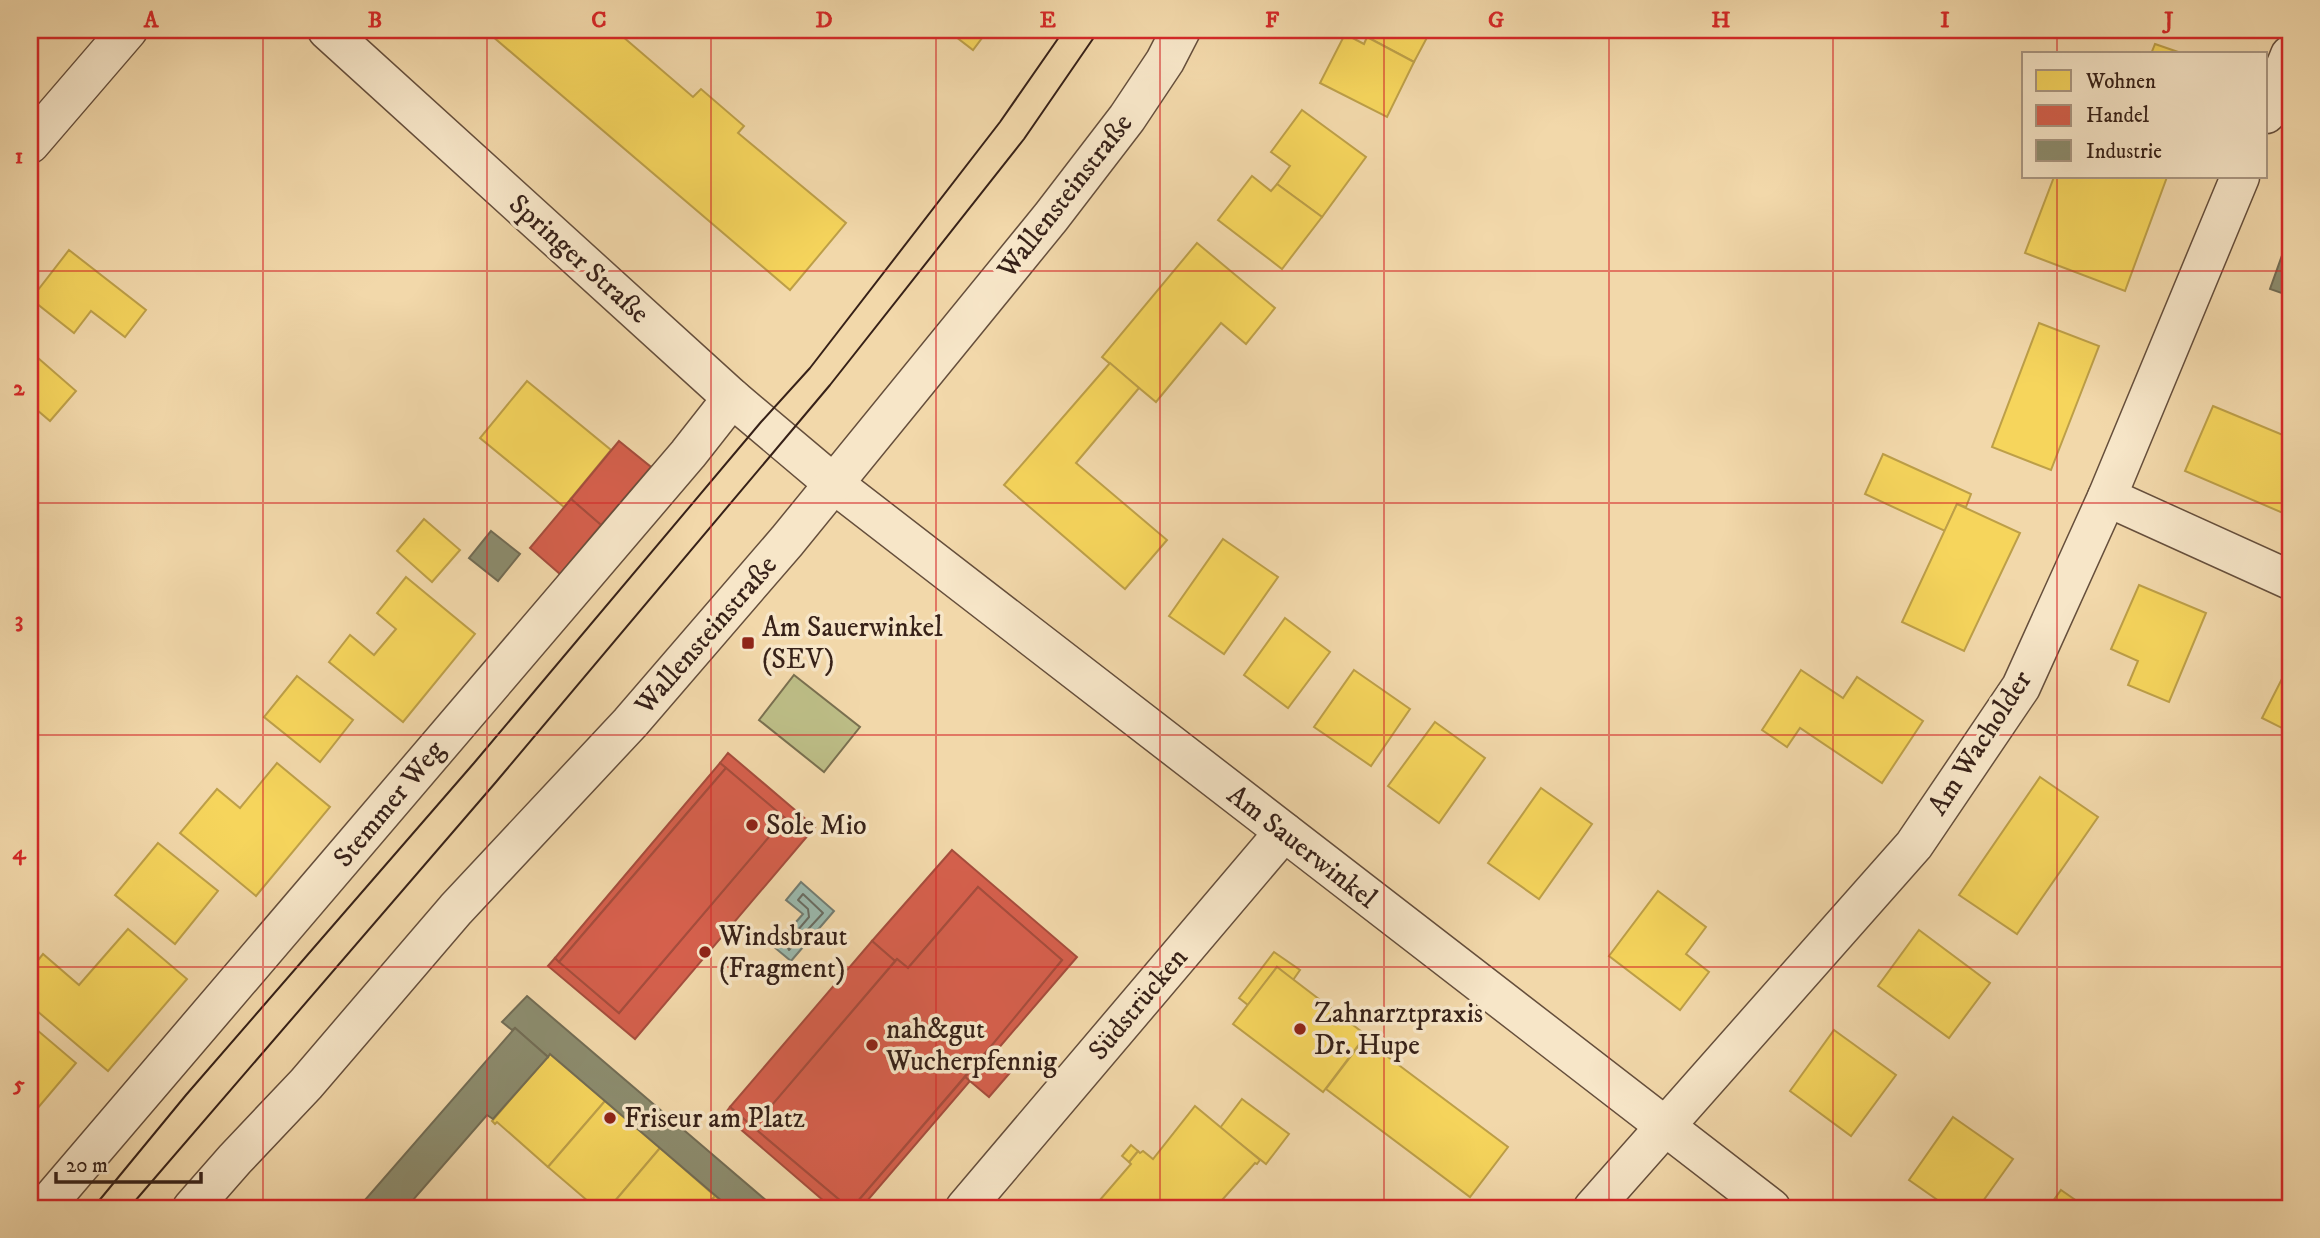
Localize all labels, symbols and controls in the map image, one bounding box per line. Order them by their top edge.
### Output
text: A [143,6,160,35]
text: B [368,6,382,35]
text: C [591,6,607,35]
text: D [815,6,833,35]
text: E [1040,6,1056,35]
text: F [1265,6,1280,35]
text: G [1488,6,1504,35]
text: H [1711,6,1731,35]
text: I [1940,6,1950,35]
text: J [2161,6,2174,35]
legend [2022,52,2268,178]
text: Wohnen [2085,69,2156,95]
text: Handel [2086,103,2150,129]
street label: Wallensteinstraße [989,107,1140,286]
text: Industrie [2086,139,2162,165]
text: 1 [15,142,23,171]
street label: Springer Straße [502,187,656,331]
text: 2 [13,374,25,403]
street label: Wallensteinstraße [627,548,785,723]
text: 3 [15,606,23,635]
place label: Am Sauerwinkel (SEV) [762,610,943,677]
marker: Am Sauerwinkel (SEV) [740,635,756,651]
street label: Am Wacholder [1920,664,2040,822]
street label: Stemmer Weg [326,733,452,875]
street label: Am Sauerwinkel [1220,778,1384,917]
place label: Sole Mio [766,808,867,843]
marker: Sole Mio [744,817,760,833]
text: 4 [12,838,27,867]
place label: Windsbraut (Fragment) [718,919,848,986]
street label: Südstrücken [1081,940,1195,1067]
marker: Windsbraut (Fragment) [697,944,713,960]
place label: Zahnarztpraxis Dr. Hupe [1314,996,1483,1063]
place label: nah&gut Wucherpfennig [885,1012,1057,1079]
marker: Zahnarztpraxis Dr. Hupe [1292,1021,1308,1037]
marker: nah&gut Wucherpfennig [864,1037,880,1053]
text: 5 [12,1070,25,1099]
place label: Friseur am Platz [624,1101,805,1136]
marker: Friseur am Platz [602,1110,618,1126]
scale bar [56,1140,201,1184]
text: 20 m [66,1153,108,1179]

